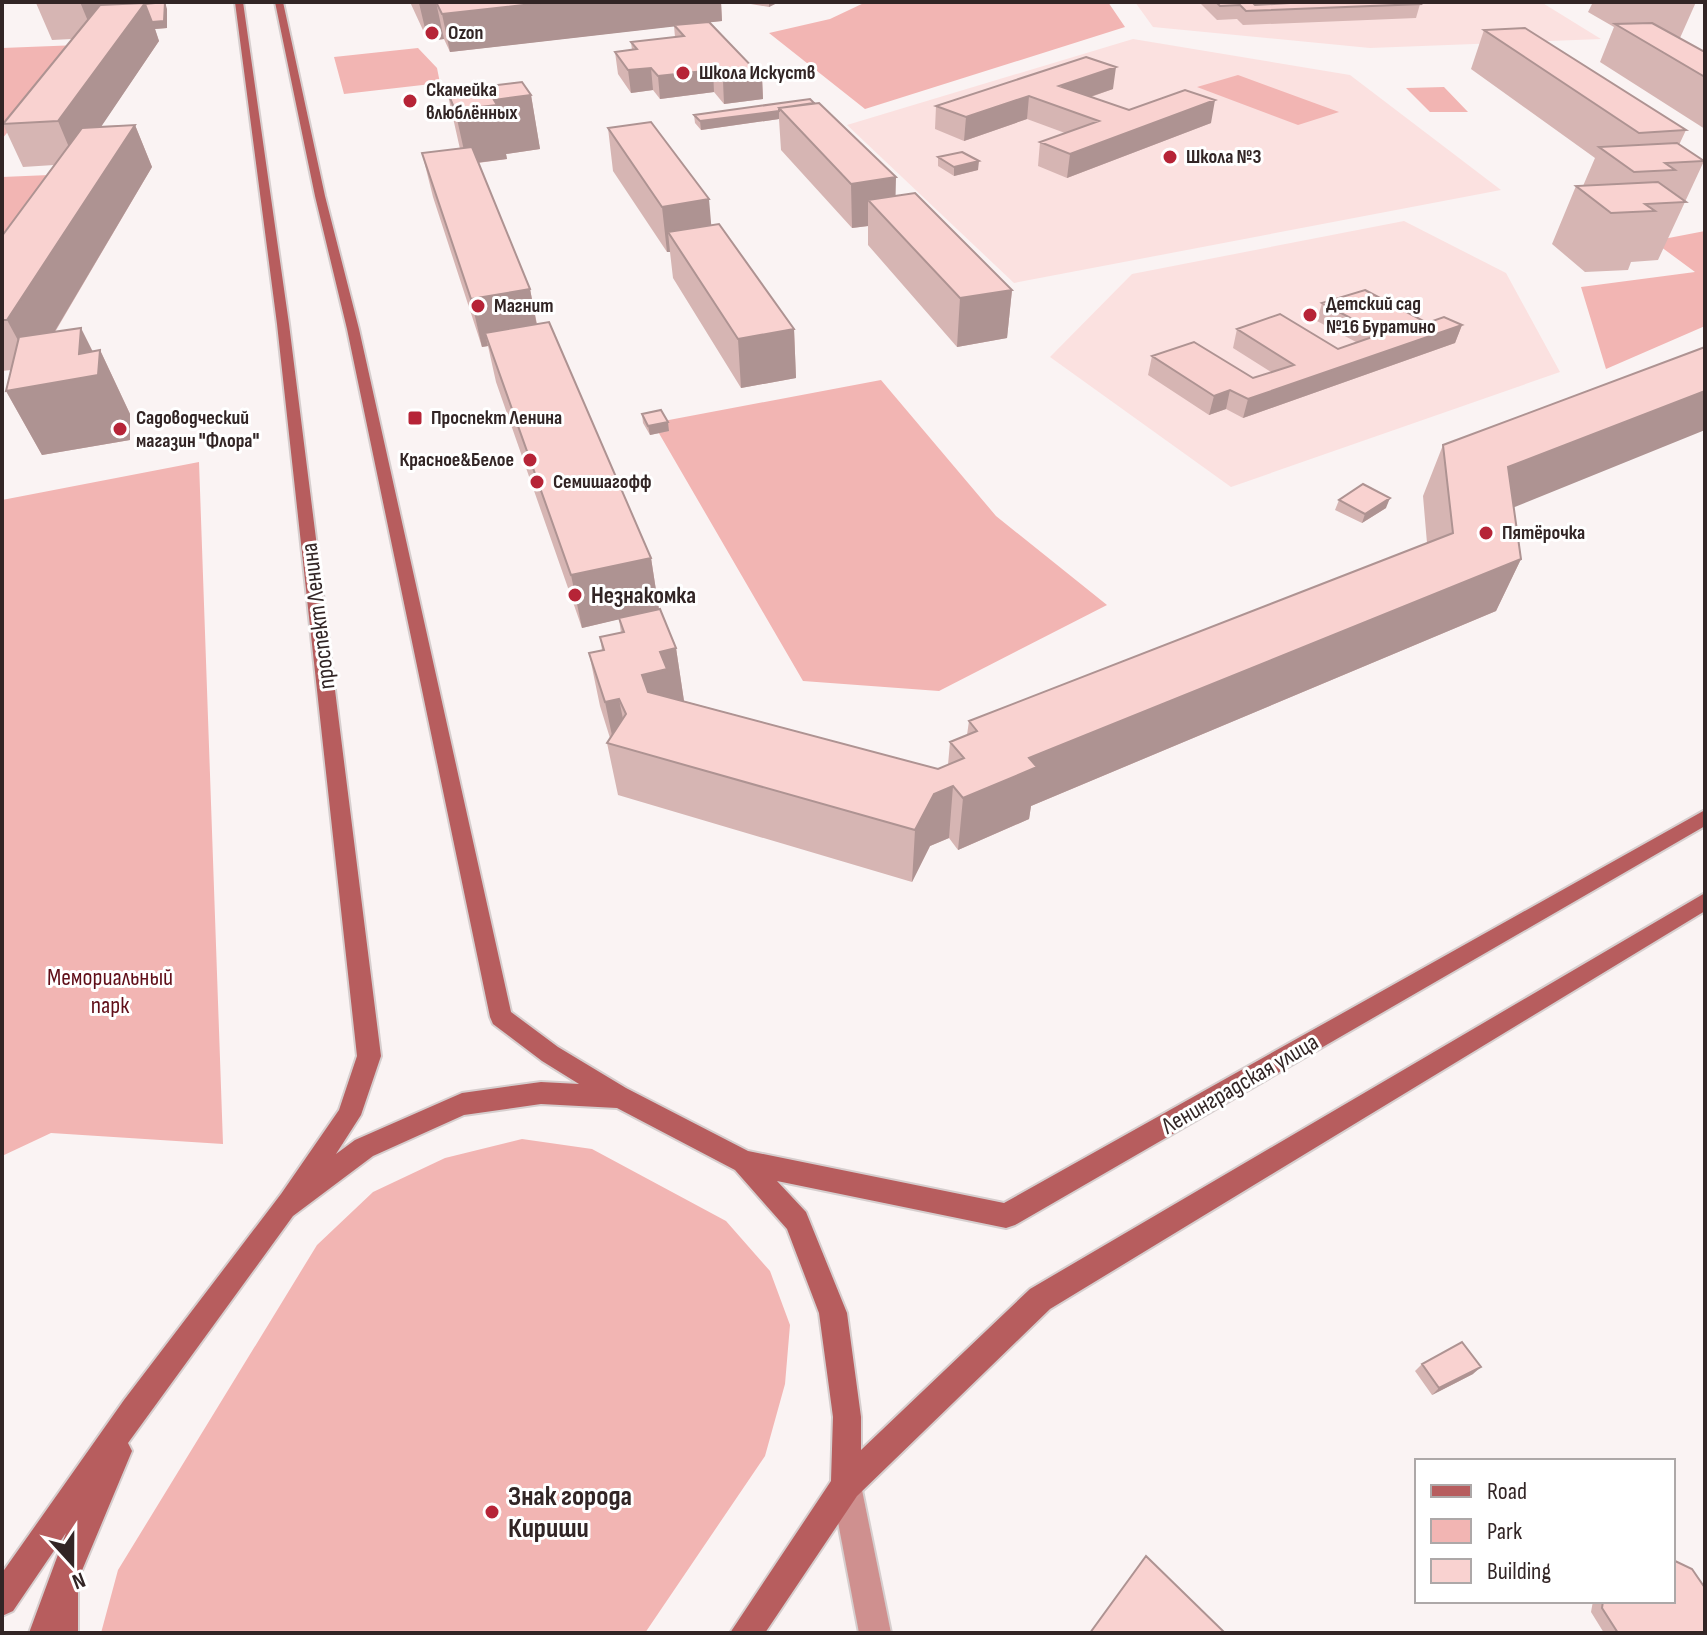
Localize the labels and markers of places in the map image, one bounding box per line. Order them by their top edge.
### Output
place label: Ozon [448,21,483,45]
marker: Ozon [423,24,441,42]
place label: Школа Искуств [699,61,816,85]
marker: Школа Искуств [674,64,692,82]
place label: Скамейка влюблённых [426,78,518,125]
marker: Скамейка влюблённых [401,92,419,110]
place label: Школа №3 [1186,145,1261,169]
marker: Школа №3 [1161,148,1179,166]
place label: Детский сад №16 Буратино [1326,292,1436,339]
place label: Магнит [494,294,553,318]
marker: Магнит [469,297,487,315]
marker: Детский сад №16 Буратино [1301,306,1319,324]
place label: Садоводческий магазин "Флора" [136,406,259,453]
place label: Проспект Ленина [431,406,562,430]
marker: Проспект Ленина [406,409,424,427]
marker: Садоводческий магазин "Флора" [111,420,129,438]
place label: Красное&Белое [399,448,514,472]
marker: Красное&Белое [521,451,539,469]
place label: Семишагофф [553,470,652,494]
marker: Семишагофф [528,473,546,491]
place label: Пятёрочка [1502,521,1585,545]
marker: Пятёрочка [1477,524,1495,542]
place label: Незнакомка [591,581,696,610]
marker: Незнакомка [566,586,584,604]
place label: Знак города Кириши [508,1480,632,1545]
marker: Знак города Кириши [483,1503,501,1521]

